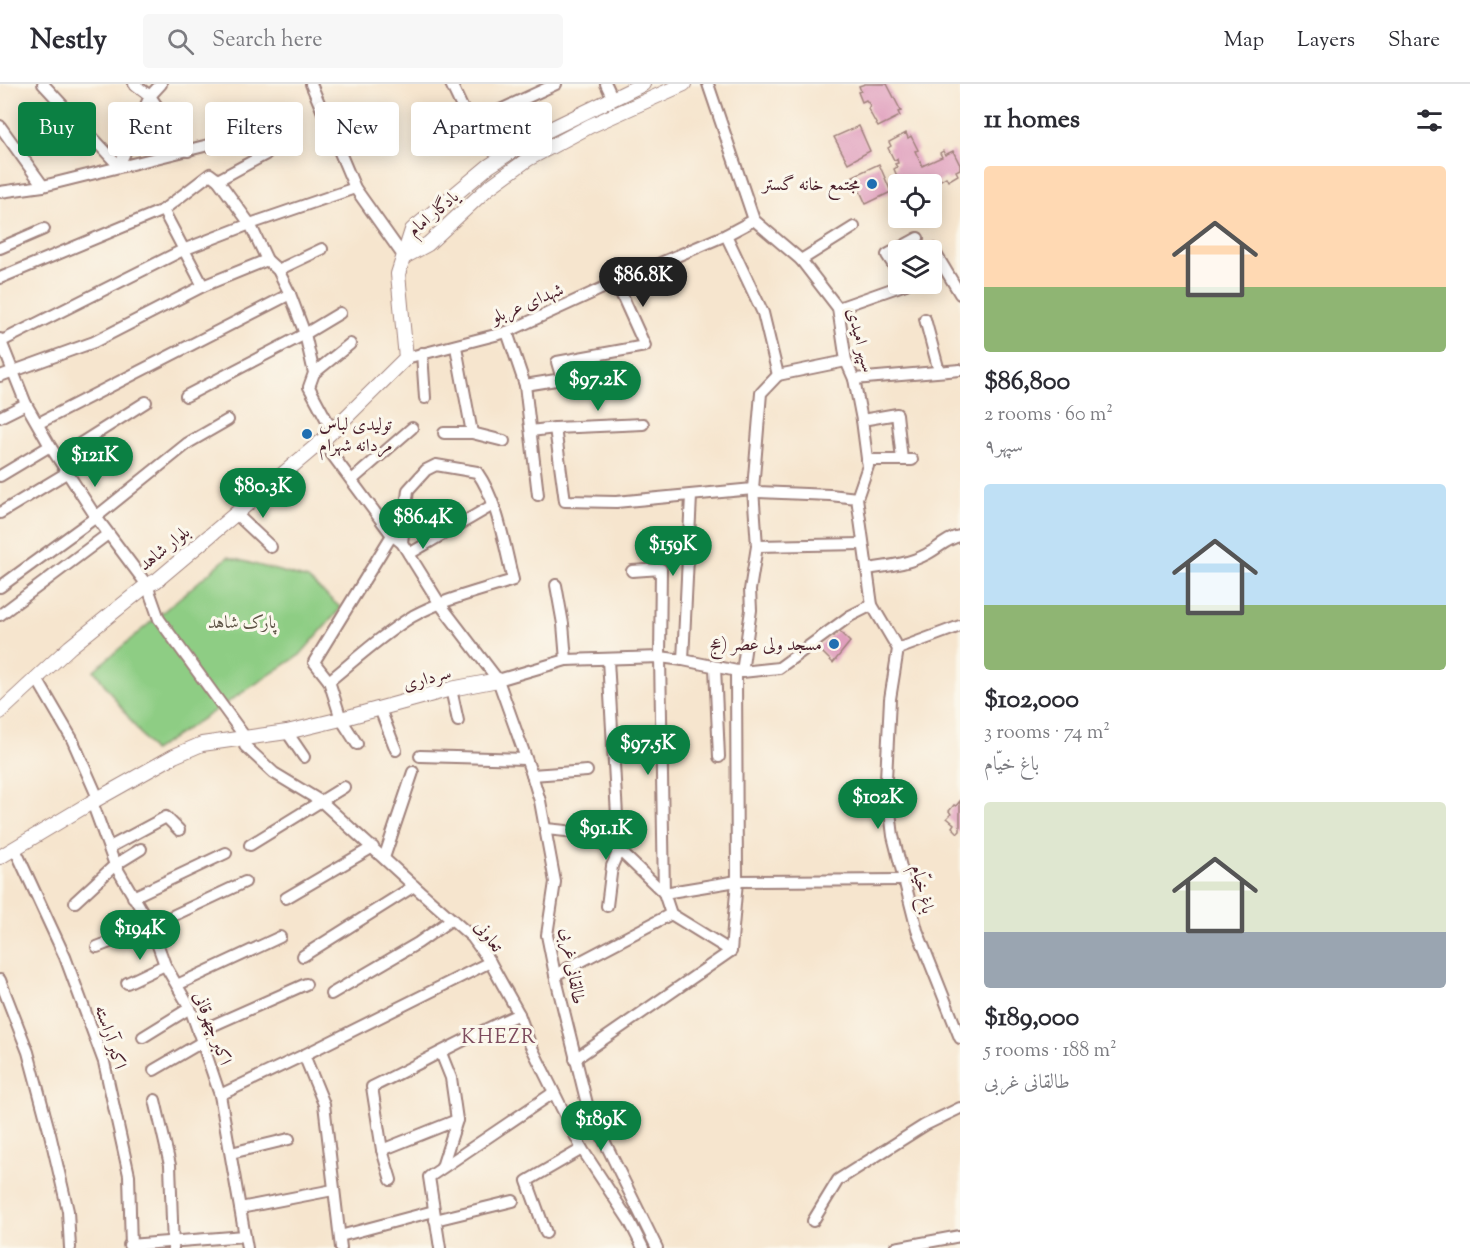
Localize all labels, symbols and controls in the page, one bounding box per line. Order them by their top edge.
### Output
search box [143,14,563,68]
text: Nestly [30,21,107,61]
icon: search [164,25,197,58]
text: Search here [212,25,322,57]
text: Map [1224,26,1264,56]
text: Layers [1297,26,1355,56]
text: Share [1388,26,1440,56]
chip: Buy [18,102,96,156]
chip: Rent [108,102,193,156]
chip: Filters [205,102,303,156]
chip: New [315,102,399,156]
chip: Apartment [411,102,552,156]
text: 11 homes [984,102,1080,139]
icon: filters [1413,104,1446,137]
place label: مجتمع خانه گستر [761,173,860,200]
map controls [888,174,942,294]
button: locate [888,174,942,228]
marker: مجتمع خانه گستر [865,177,879,191]
street label: یادگار امام [403,184,468,245]
icon: home [1161,205,1269,313]
button: layers [888,240,942,294]
pin: $86.8K [594,257,692,308]
text: $86.8K [613,262,673,291]
street label: شهدای عربلو [485,278,568,333]
street label: سپهر امیدی [838,305,880,376]
pin: $97.2K [549,361,647,412]
text: $86,800 [984,364,1070,401]
text: $97.2K [569,366,627,395]
text: 2 rooms · 60 m² [984,401,1113,430]
place label: تولیدی لباس مردانه شهرام [319,413,393,461]
marker: تولیدی لباس مردانه شهرام [300,427,314,441]
text: سپهر۹ [984,433,1023,462]
pin: $121K [53,437,137,488]
text: $121K [71,442,119,471]
pin: $80.3K [214,468,312,519]
text: $80.3K [234,473,292,502]
pin: $86.4K [374,499,472,550]
text: $86.4K [393,504,453,533]
street label: بلوار شاهد [134,521,197,578]
icon: home [1161,523,1269,631]
pin: $159K [631,526,715,577]
text: $159K [649,531,697,560]
park label: پارک شاهد [208,611,278,637]
place label: مسجد ولی عصر (عج [709,633,822,660]
marker: مسجد ولی عصر (عج [827,637,841,651]
street label: سرداری [400,661,455,699]
text: $102,000 [984,682,1079,719]
text: 3 rooms · 74 m² [984,719,1110,748]
pin: $97.5K [599,725,697,776]
text: $97.5K [620,730,676,759]
text: باغ خیّام [984,751,1039,780]
pin: $102K [836,779,920,830]
text: $102K [852,784,904,813]
pin: $91.1K [557,810,655,861]
text: $91.1K [579,815,633,844]
icon: home [1161,841,1269,949]
street label: باغ خیّام [901,862,941,917]
pin: $194K [98,910,182,961]
text: $194K [114,915,166,944]
street label: تعاونی [467,916,509,959]
street label: طالقانی غربی [552,926,590,1007]
street label: اکبر چهرقانی [185,988,237,1069]
text: $189,000 [984,1000,1079,1037]
street label: اکبر آراسته [87,1002,132,1073]
district label: KHEZR [461,1024,537,1053]
text: 5 rooms · 188 m² [984,1037,1117,1066]
text: طالقانی غربی [984,1069,1070,1098]
pin: $189K [559,1101,643,1152]
text: $189K [575,1106,627,1135]

